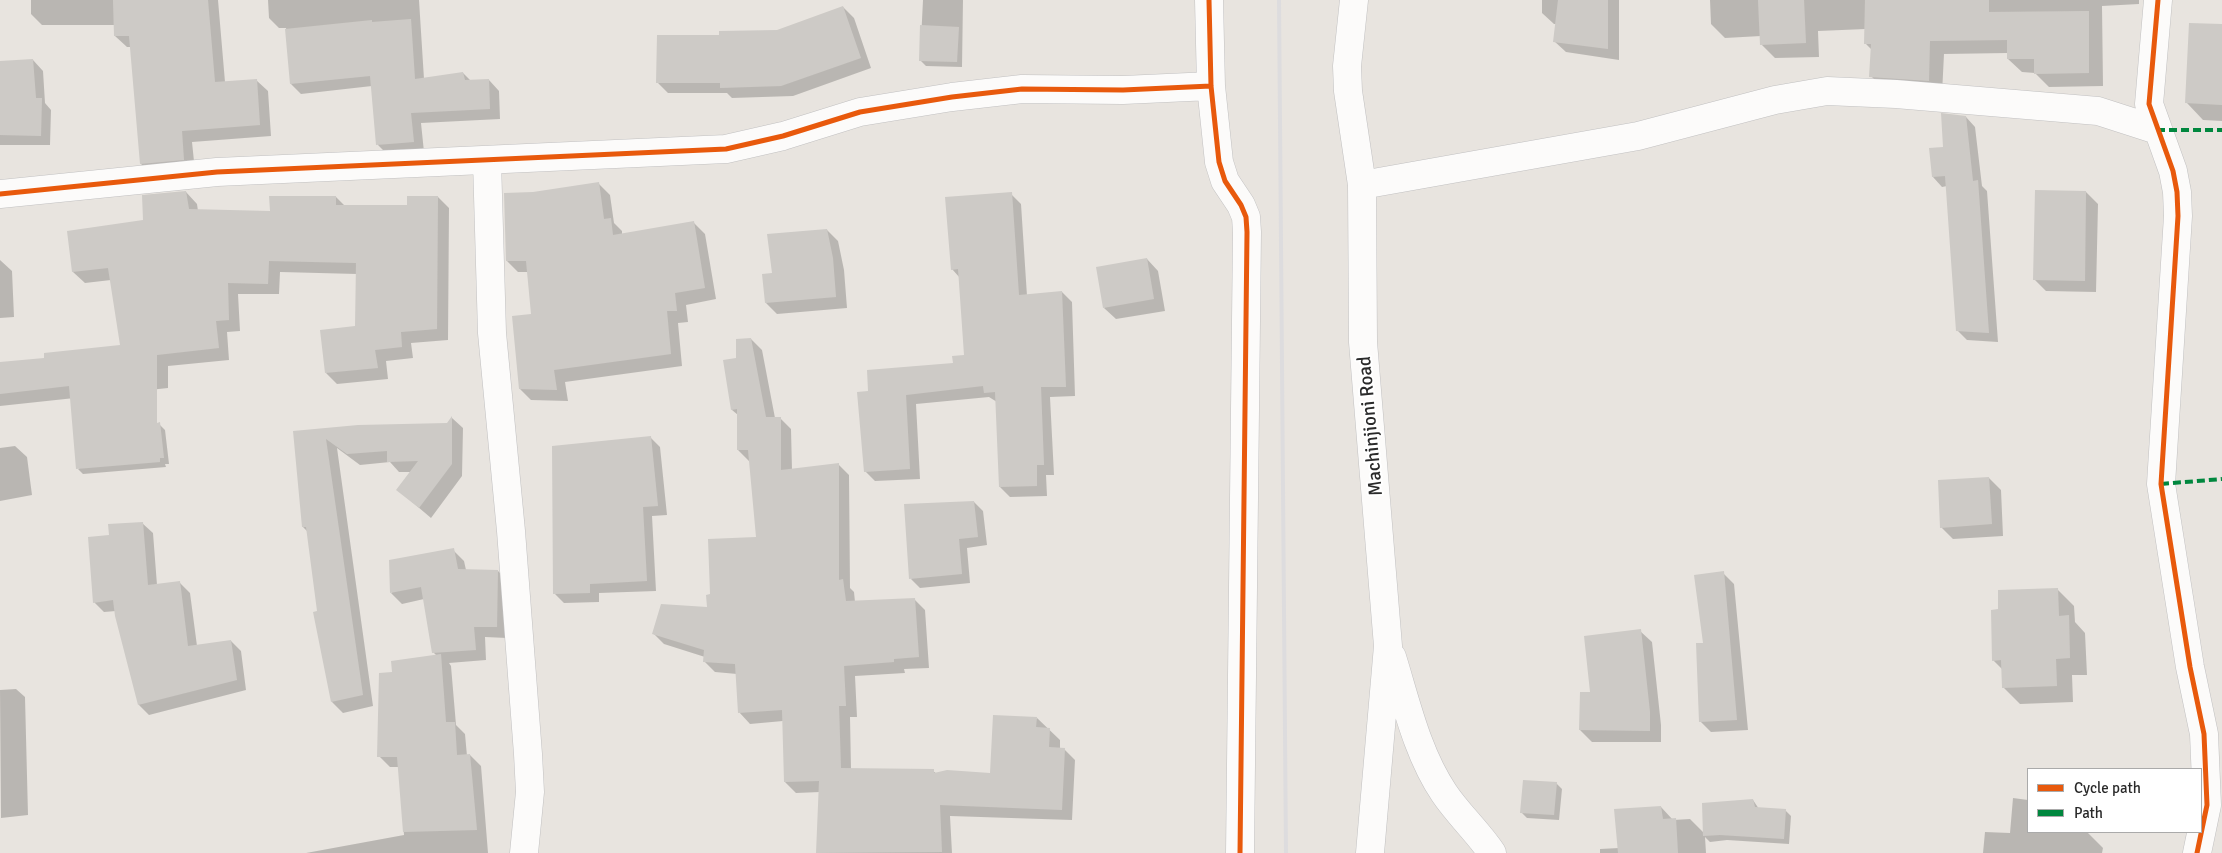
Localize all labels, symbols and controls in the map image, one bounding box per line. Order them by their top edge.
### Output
street label: Machinjioni Road [1354,355,1388,497]
legend [2027,768,2202,833]
text: Cycle path [2074,779,2141,797]
text: Path [2074,804,2103,822]

